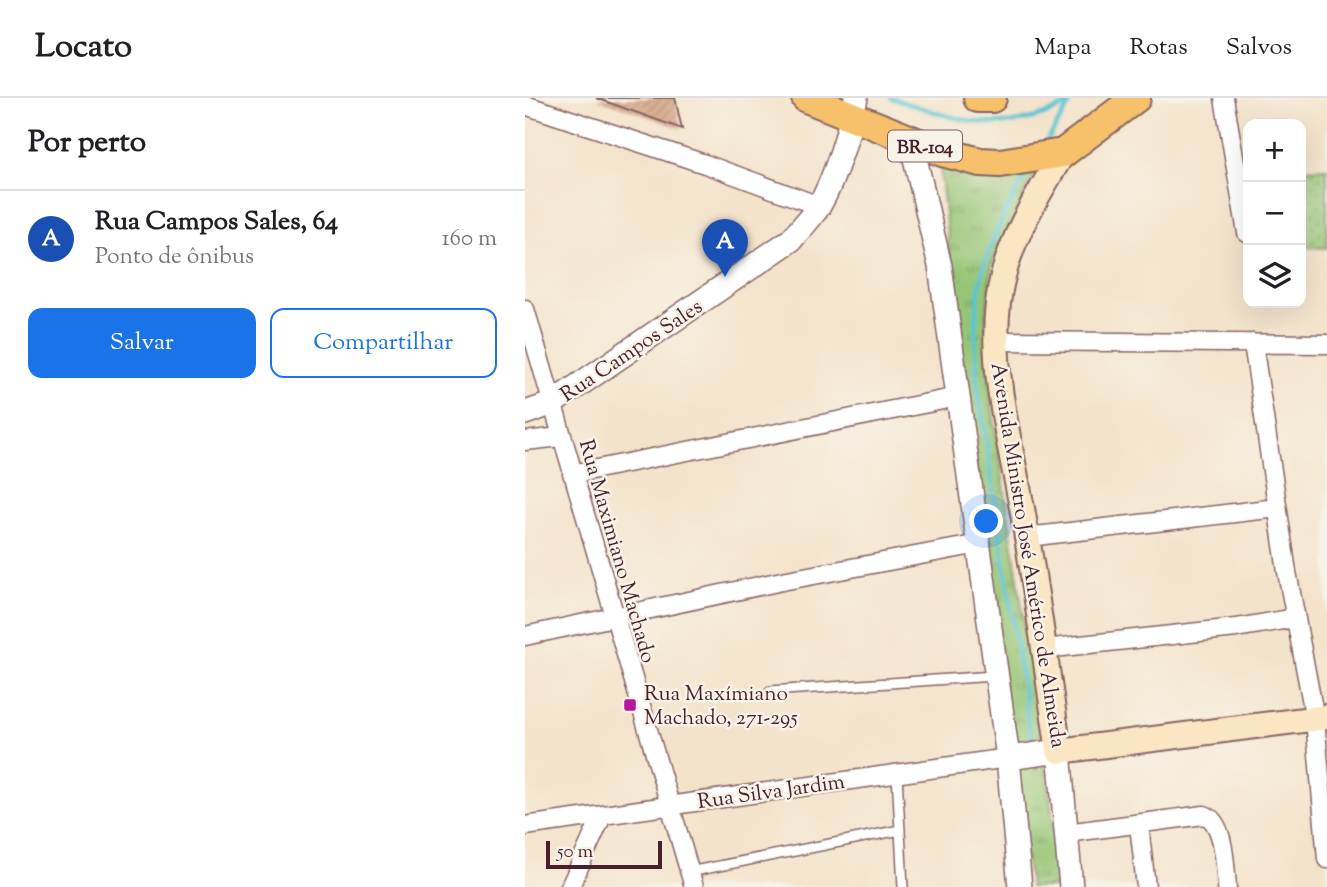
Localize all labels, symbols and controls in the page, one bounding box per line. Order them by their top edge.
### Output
text: Locato [35,24,132,72]
text: Mapa [1034,31,1092,65]
text: Rotas [1130,31,1188,65]
text: Salvos [1226,31,1292,65]
map controls [1243,119,1306,308]
button: + [1243,119,1306,182]
text: Por perto [28,122,146,165]
road number: BR-104 [888,130,962,162]
button: − [1243,182,1306,245]
text: Rua Campos Sales, 64 [95,204,338,241]
pin: A [702,219,748,277]
text: A [42,223,60,256]
text: 160 m [442,223,497,256]
text: Ponto de ônibus [95,241,254,274]
button: layers [1243,245,1306,308]
street label: Rua Campos Sales [555,293,709,410]
button: Salvar [28,308,256,378]
button: Compartilhar [270,308,497,378]
street label: Avenida Ministro José Américo de Almeida [982,361,1072,750]
street label: Rua Maximiano Machado [570,436,662,667]
your location [969,504,1003,538]
place label: Rua Maxímiano Machado, 271-295 [644,680,798,734]
marker: Rua Maxímiano Machado, 271-295 [622,697,638,713]
street label: Rua Silva Jardim [696,768,847,818]
scale bar [546,838,661,870]
text: 50 m [557,839,593,866]

